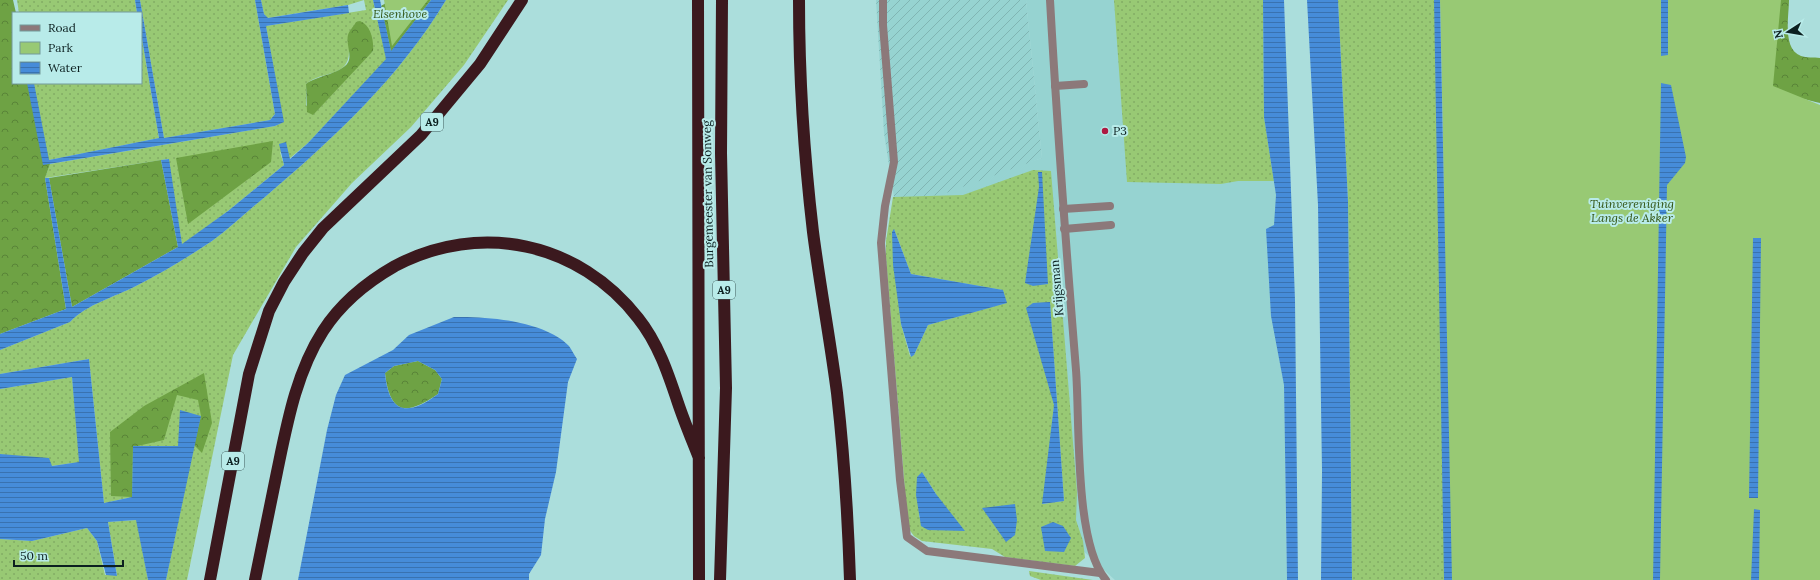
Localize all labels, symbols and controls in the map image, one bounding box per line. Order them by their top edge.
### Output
park label: Elsenhove [373,6,427,21]
legend [12,12,142,84]
north arrow [1768,12,1808,52]
text: Road [48,20,76,35]
text: N [1770,28,1786,40]
text: Park [48,40,74,55]
text: Water [48,60,83,75]
road number: A9 [421,113,443,131]
street label: Burgemeester van Sonweg [699,120,716,268]
place label: P3 [1113,123,1127,138]
marker: P3 [1100,126,1110,136]
park label: Tuinvereniging Langs de Akker [1590,196,1674,225]
street label: Krijgsman [1047,259,1066,317]
road number: A9 [713,281,735,299]
road number: A9 [222,452,244,470]
scale bar [14,542,123,568]
text: 50 m [20,548,48,563]

